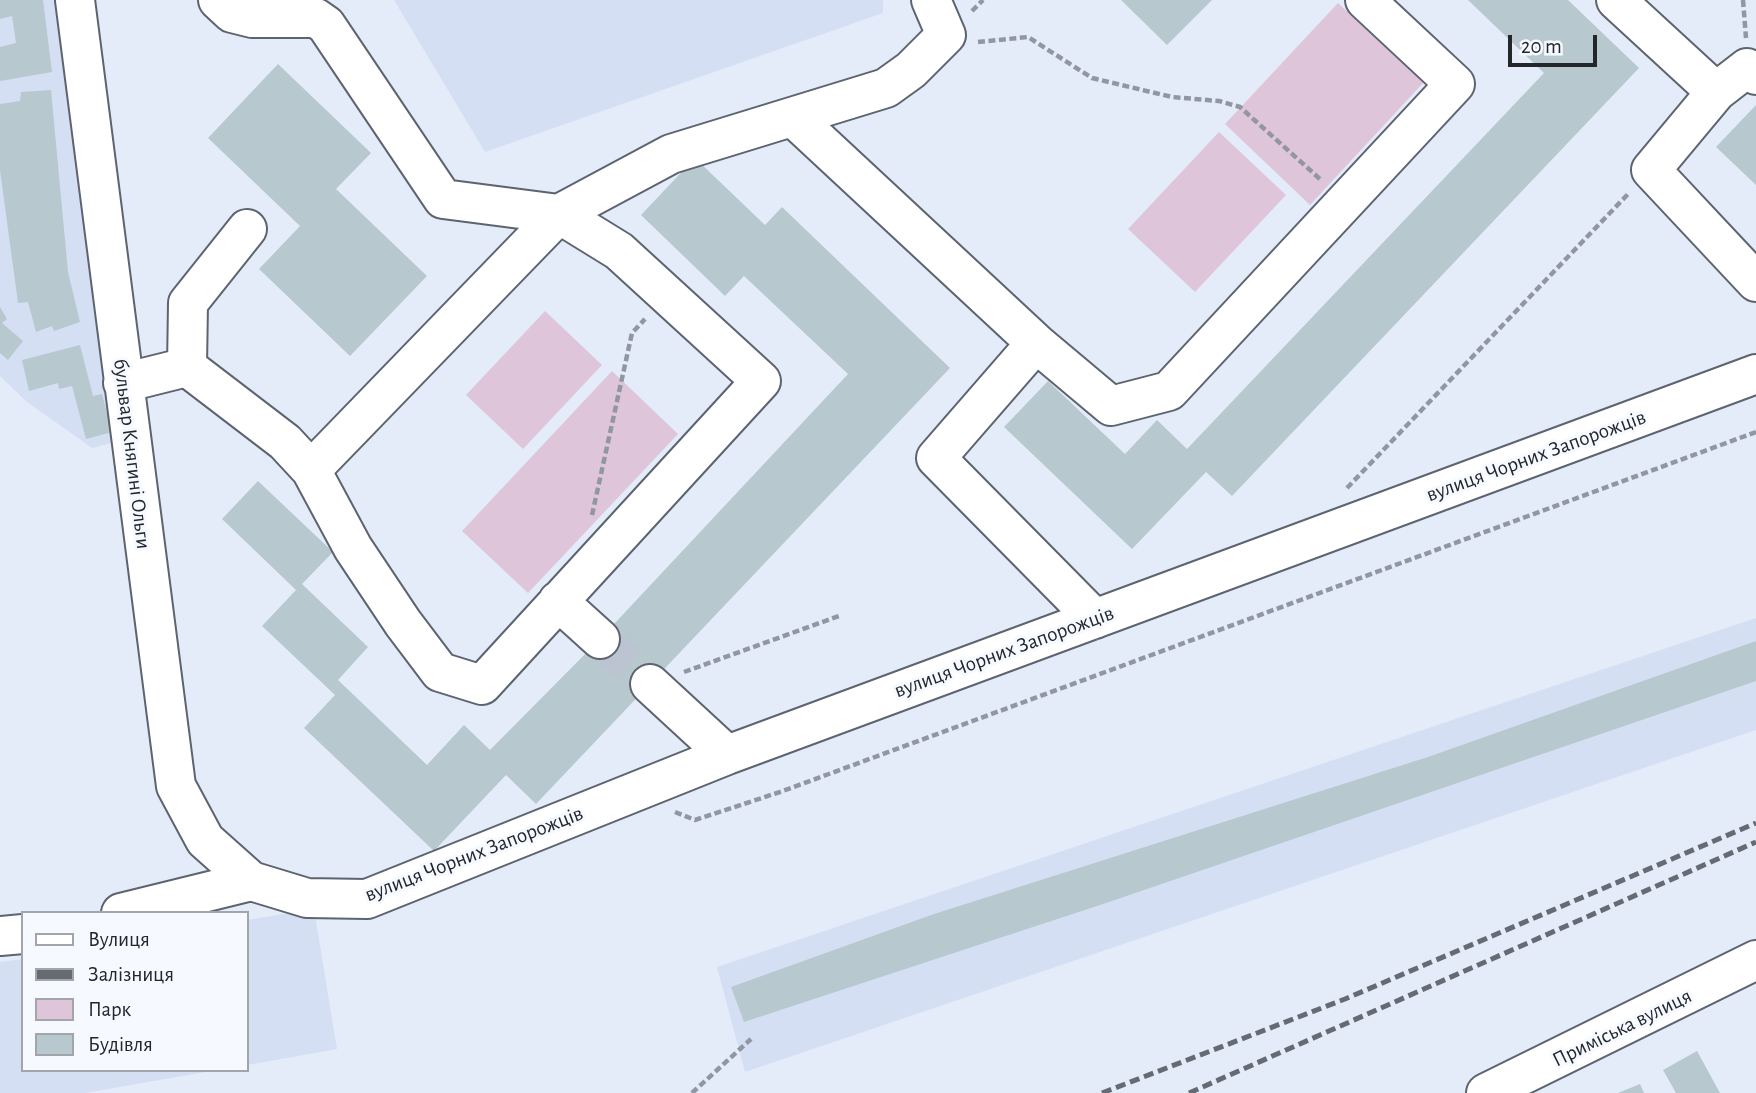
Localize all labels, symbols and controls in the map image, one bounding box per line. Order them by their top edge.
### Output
scale bar [1511,21,1600,65]
text: 20 m [1521,36,1562,57]
street label: бульвар Княгині Ольги [108,357,156,551]
street label: вулиця Чорних Запорожців [1423,405,1649,507]
street label: вулиця Чорних Запорожців [891,601,1117,703]
street label: вулиця Чорних Запорожців [361,801,587,907]
legend [21,911,248,1072]
text: Вулиця [88,929,150,950]
text: Залізниця [88,964,174,985]
street label: Приміська вулиця [1548,983,1696,1073]
text: Парк [88,999,131,1020]
text: Будівля [88,1034,153,1055]

